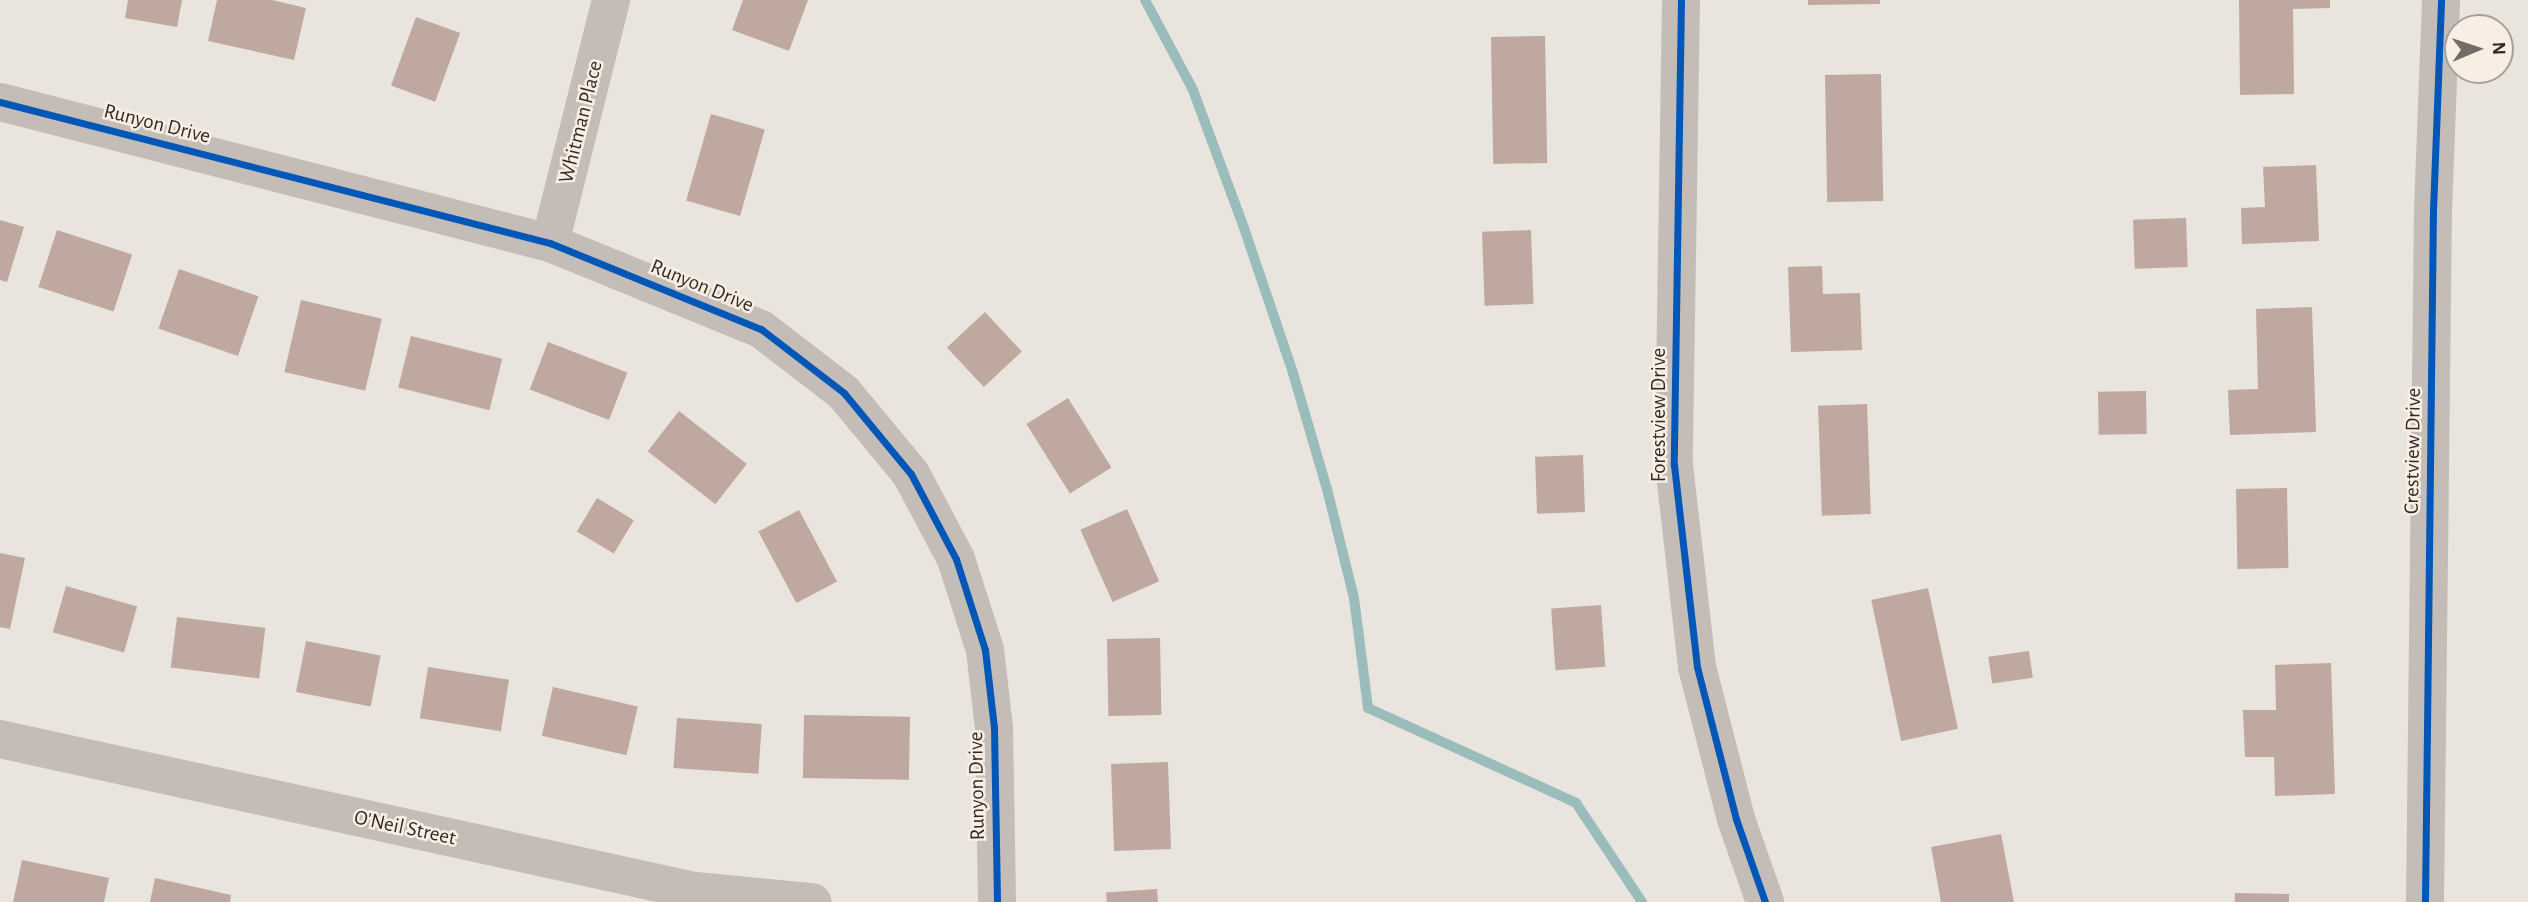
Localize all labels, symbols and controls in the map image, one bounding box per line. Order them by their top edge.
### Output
north arrow [2444,14,2514,84]
text: N [2489,41,2508,55]
street label: Whitman Place [554,58,608,186]
street label: Runyon Drive [101,99,213,149]
street label: Runyon Drive [647,254,757,318]
street label: Forestview Drive [1646,348,1672,482]
street label: Crestview Drive [2399,388,2427,514]
street label: Runyon Drive [963,731,991,841]
street label: O'Neil Street [352,805,458,851]

